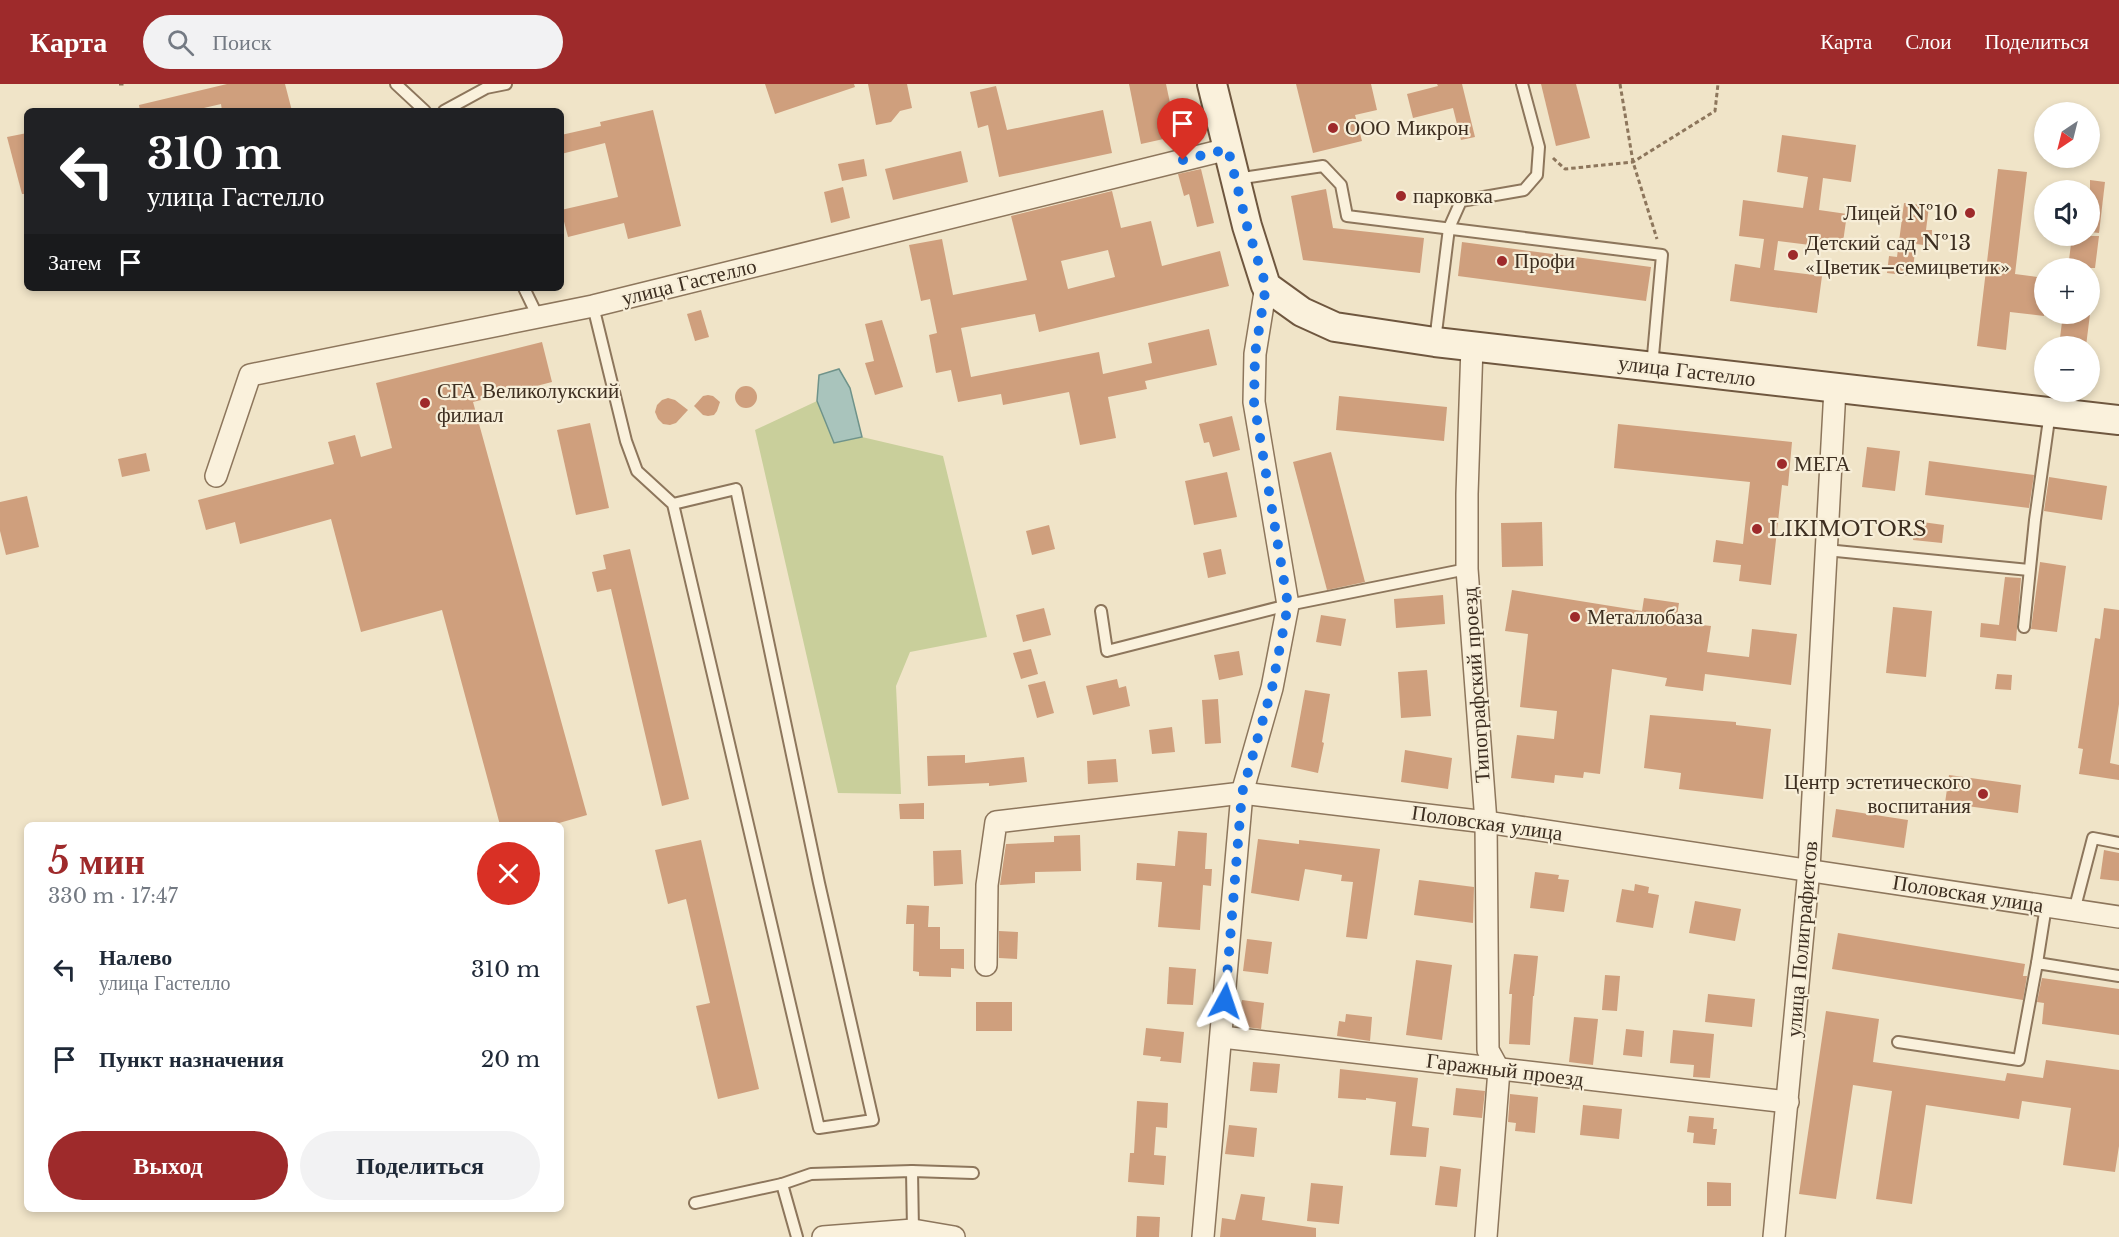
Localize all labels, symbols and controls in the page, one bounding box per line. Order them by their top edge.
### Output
search box [143,15,563,69]
text: Карта [30,25,107,60]
icon: search [164,26,197,59]
text: Поиск [212,29,271,56]
text: Карта [1820,29,1872,55]
text: Слои [1905,29,1951,55]
text: Поделиться [1984,29,2089,55]
pin [1157,98,1208,160]
north arrow [2034,102,2100,168]
map controls [2034,102,2100,402]
icon: arrive [1166,107,1199,140]
place label: ООО Микрон [1345,115,1469,141]
marker: ООО Микрон [1326,121,1340,135]
text: 310 m [147,128,281,180]
icon: left [48,132,126,210]
text: улица Гастелло [147,180,325,213]
button: sound [2034,180,2100,246]
place label: парковка [1413,183,1493,209]
marker: парковка [1394,189,1408,203]
place label: Лицей №10 [1843,200,1958,226]
marker: Лицей №10 [1963,206,1977,220]
place label: Детский сад №13 «Цветик–семицветик» [1805,230,2010,280]
icon: arrive [114,246,147,279]
place label: Профи [1514,248,1575,274]
marker: Детский сад №13 «Цветик–семицветик» [1786,248,1800,262]
text: Затем [48,249,102,276]
street label: улица Гастелло [619,253,759,311]
marker: Профи [1495,254,1509,268]
button: + [2034,258,2100,324]
button: − [2034,336,2100,402]
street label: улица Гастелло [1617,350,1757,392]
place label: СГА Великолукский филиал [437,378,619,428]
marker: СГА Великолукский филиал [418,396,432,410]
place label: МЕГА [1794,451,1851,477]
marker: МЕГА [1775,457,1789,471]
place label: LIKIMOTORS [1769,516,1927,542]
marker: LIKIMOTORS [1750,522,1764,536]
street label: Типографский проезд [1456,586,1496,784]
place label: Металлобаза [1587,604,1703,630]
marker: Металлобаза [1568,610,1582,624]
place label: Центр эстетического воспитания [1784,769,1971,819]
marker: Центр эстетического воспитания [1976,787,1990,801]
street label: Половская улица [1410,800,1565,847]
text: 5 мин [48,839,145,884]
street label: улица Полиграфистов [1780,840,1824,1038]
button: close [477,842,540,905]
street label: Половская улица [1891,869,2046,919]
text: 330 m · 17:47 [48,884,178,908]
text: Налево [99,944,172,971]
icon: left [48,953,81,986]
text: 310 m [471,956,540,983]
position arrow [1193,969,1257,1033]
text: улица Гастелло [99,971,231,995]
icon: arrive [48,1043,81,1076]
text: Пункт назначения [99,1046,284,1073]
text: 20 m [481,1046,540,1073]
street label: Гаражный проезд [1425,1047,1586,1093]
button: Выход [48,1131,288,1200]
button: Поделиться [300,1131,540,1200]

